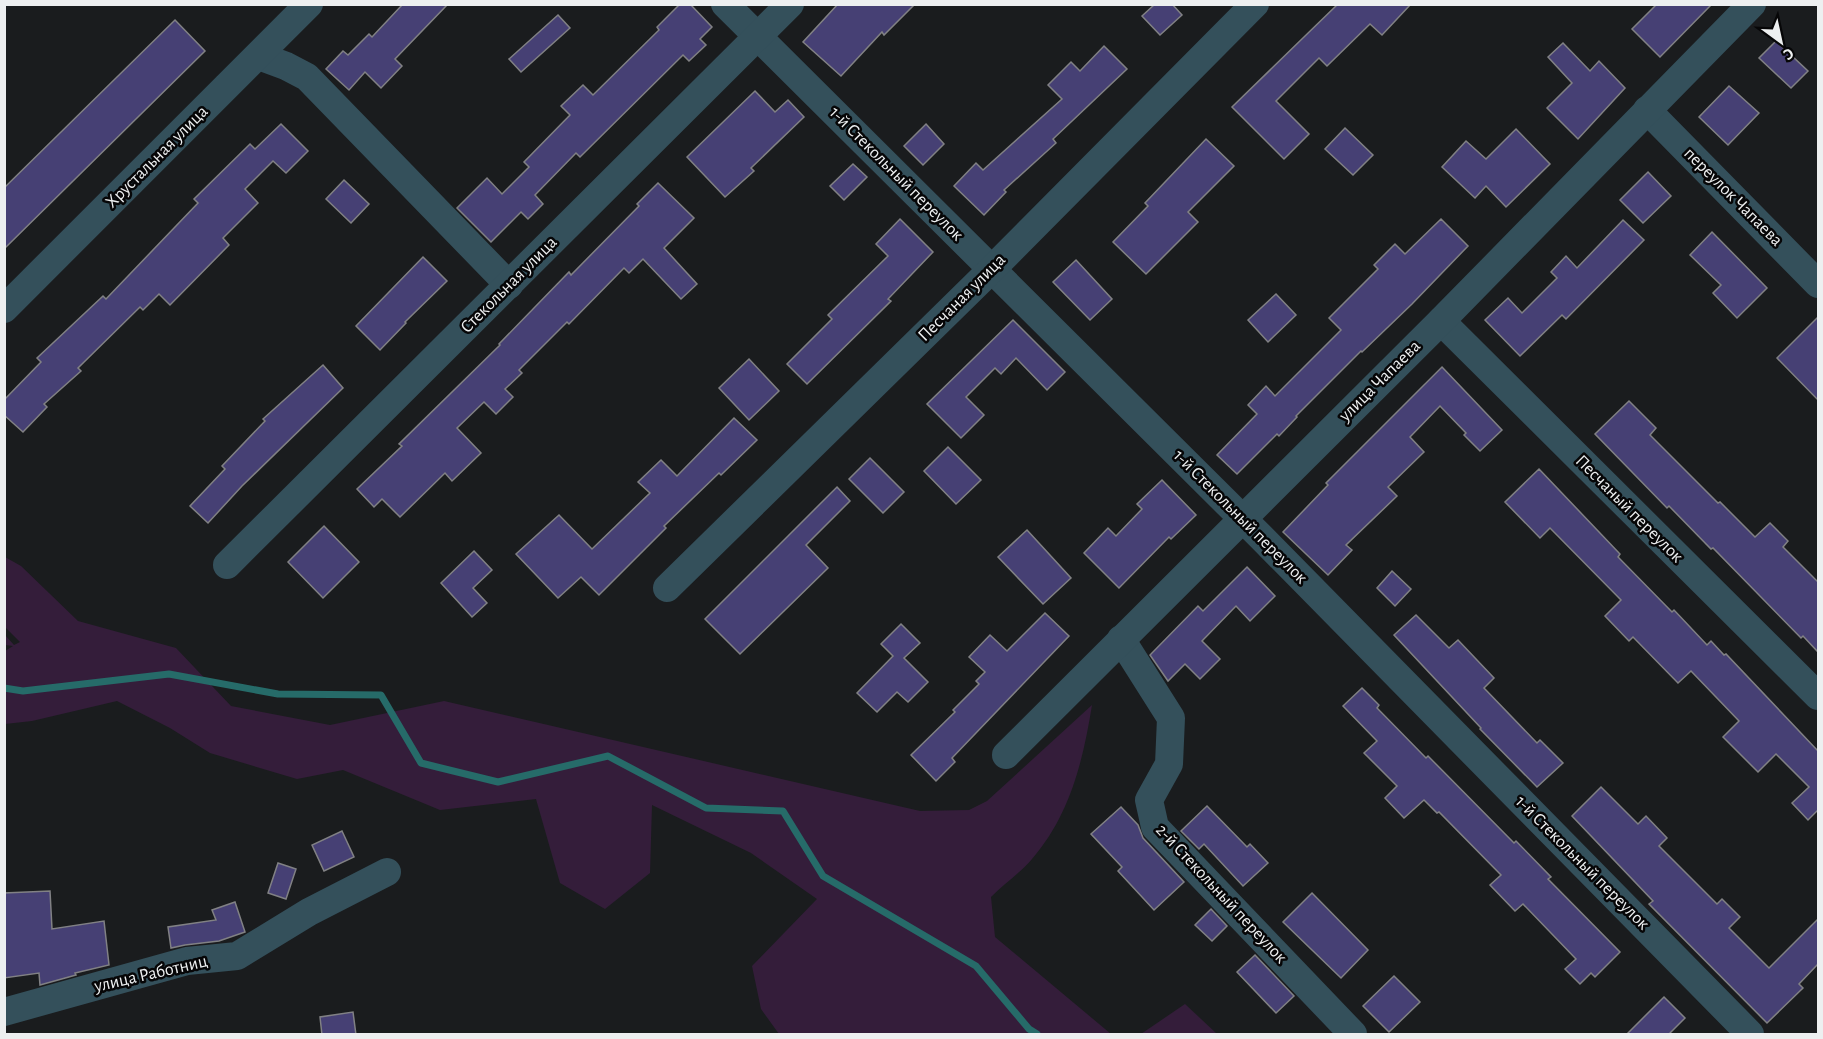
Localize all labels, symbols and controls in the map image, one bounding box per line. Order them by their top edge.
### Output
north arrow [1751,12,1811,72]
text: С [1780,45,1797,63]
street label: Хрустальная улица [102,102,212,212]
street label: 1-й Стекольный переулок [826,104,967,245]
street label: переулок Чапаева [1680,144,1786,250]
street label: Стекольная улица [457,233,561,337]
street label: Песчаная улица [915,251,1009,345]
street label: улица Чапаева [1335,337,1424,426]
street label: 1-й Стекольный переулок [1170,447,1311,588]
street label: Песчаный переулок [1572,452,1687,567]
street label: 1-й Стекольный переулок [1512,793,1653,934]
street label: 2-й Стекольный переулок [1152,821,1291,968]
street label: улица Работниц [91,951,210,996]

